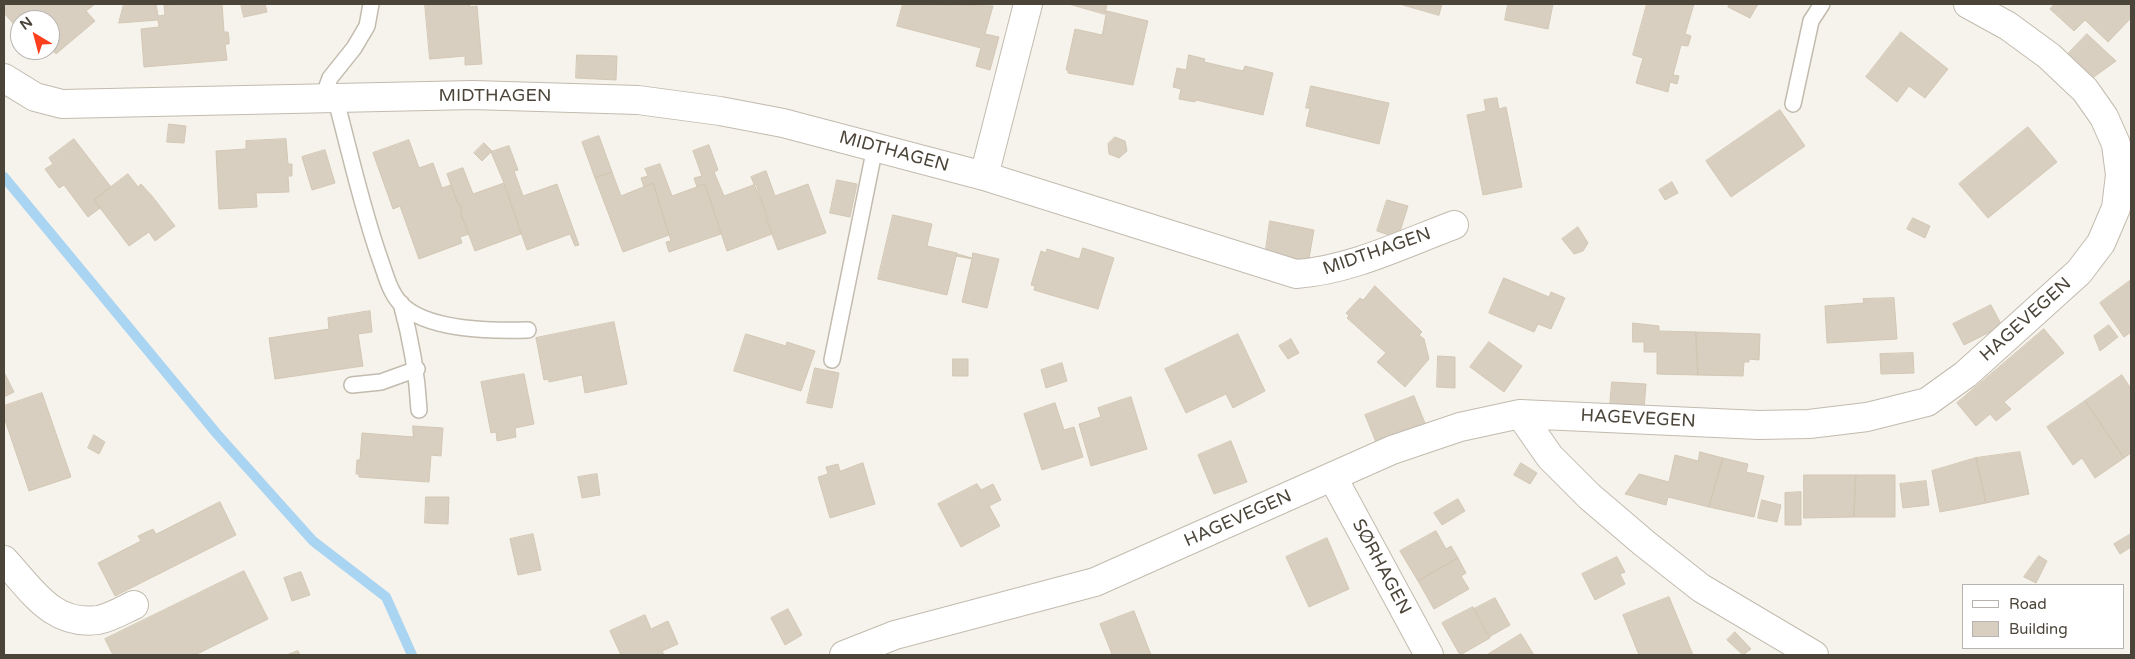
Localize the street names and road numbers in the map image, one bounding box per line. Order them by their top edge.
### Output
street label: MIDTHAGEN [439,85,551,107]
street label: MIDTHAGEN [837,127,951,177]
street label: MIDTHAGEN [1320,223,1434,281]
street label: HAGEVEGEN [1976,273,2076,367]
street label: HAGEVEGEN [1580,405,1696,433]
street label: HAGEVEGEN [1181,486,1295,552]
street label: SØRHAGEN [1347,516,1415,618]

